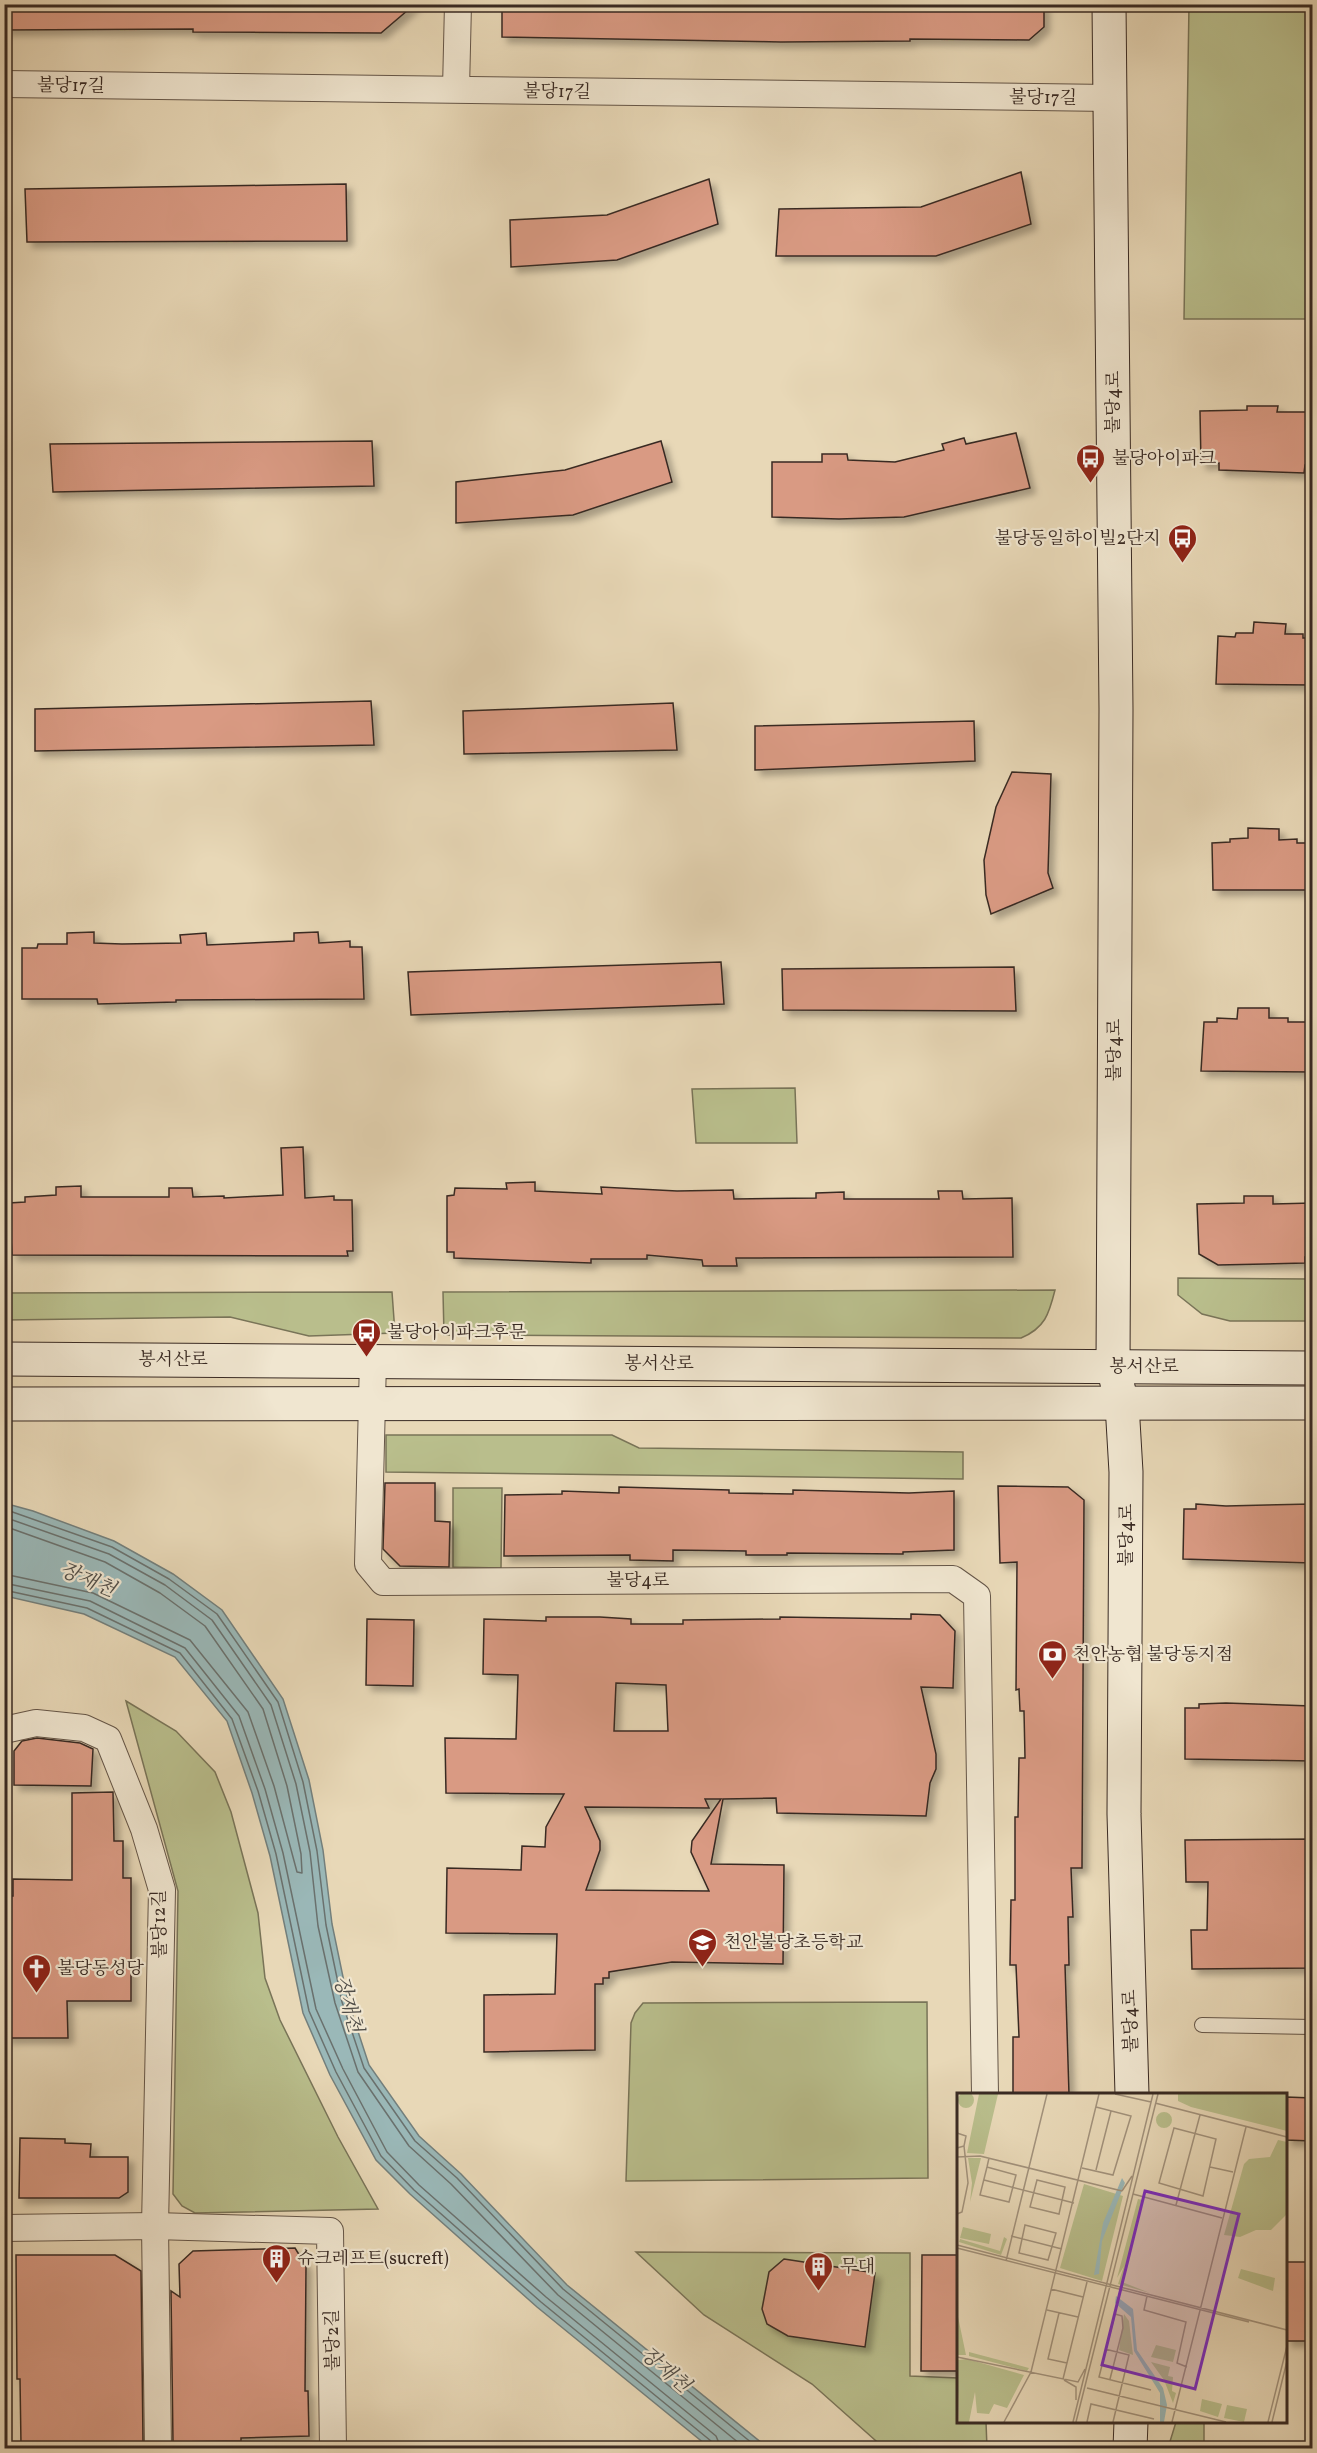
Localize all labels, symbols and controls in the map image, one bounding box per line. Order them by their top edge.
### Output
street label: 불당17길 [37,73,105,100]
street label: 불당17길 [523,79,591,106]
street label: 불당17길 [1009,85,1077,112]
street label: 불당4로 [1102,371,1127,433]
bus stop icon: 불당아이파크 [1075,442,1107,484]
place label: 불당아이파크 [1112,447,1217,472]
bus stop icon: 불당동일하이빌2단지 [1166,522,1198,564]
place label: 불당동일하이빌2단지 [995,527,1161,552]
street label: 불당4로 [1103,1019,1128,1081]
bus stop icon: 불당아이파크후문 [350,1316,382,1358]
place label: 불당아이파크후문 [387,1321,527,1346]
street label: 봉서산로 [138,1348,208,1373]
street label: 봉서산로 [624,1352,694,1377]
street label: 봉서산로 [1109,1355,1179,1380]
street label: 불당4로 [1115,1504,1140,1566]
water label: 장재천 [55,1557,121,1606]
street label: 불당4로 [607,1569,669,1594]
bank icon: 천안농협 불당동지점 [1036,1638,1068,1680]
place label: 천안농협 불당동지점 [1073,1643,1233,1668]
street label: 불당12길 [147,1889,174,1959]
school or university icon: 천안불당초등학교 [687,1926,719,1968]
place label: 천안불당초등학교 [724,1931,864,1956]
church icon: 불당동성당 [20,1952,52,1994]
place label: 불당동성당 [57,1957,145,1982]
water label: 장재천 [326,1973,369,2038]
street label: 불당4로 [1118,1989,1145,2053]
inset map [957,2093,1287,2423]
building icon: 슈크레프트(sucreft) [260,2242,292,2284]
place label: 슈크레프트(sucreft) [297,2247,449,2272]
building icon: 무대 [803,2250,835,2292]
place label: 무대 [840,2255,875,2280]
street label: 불당2길 [320,2309,347,2371]
water label: 장재천 [634,2341,697,2401]

